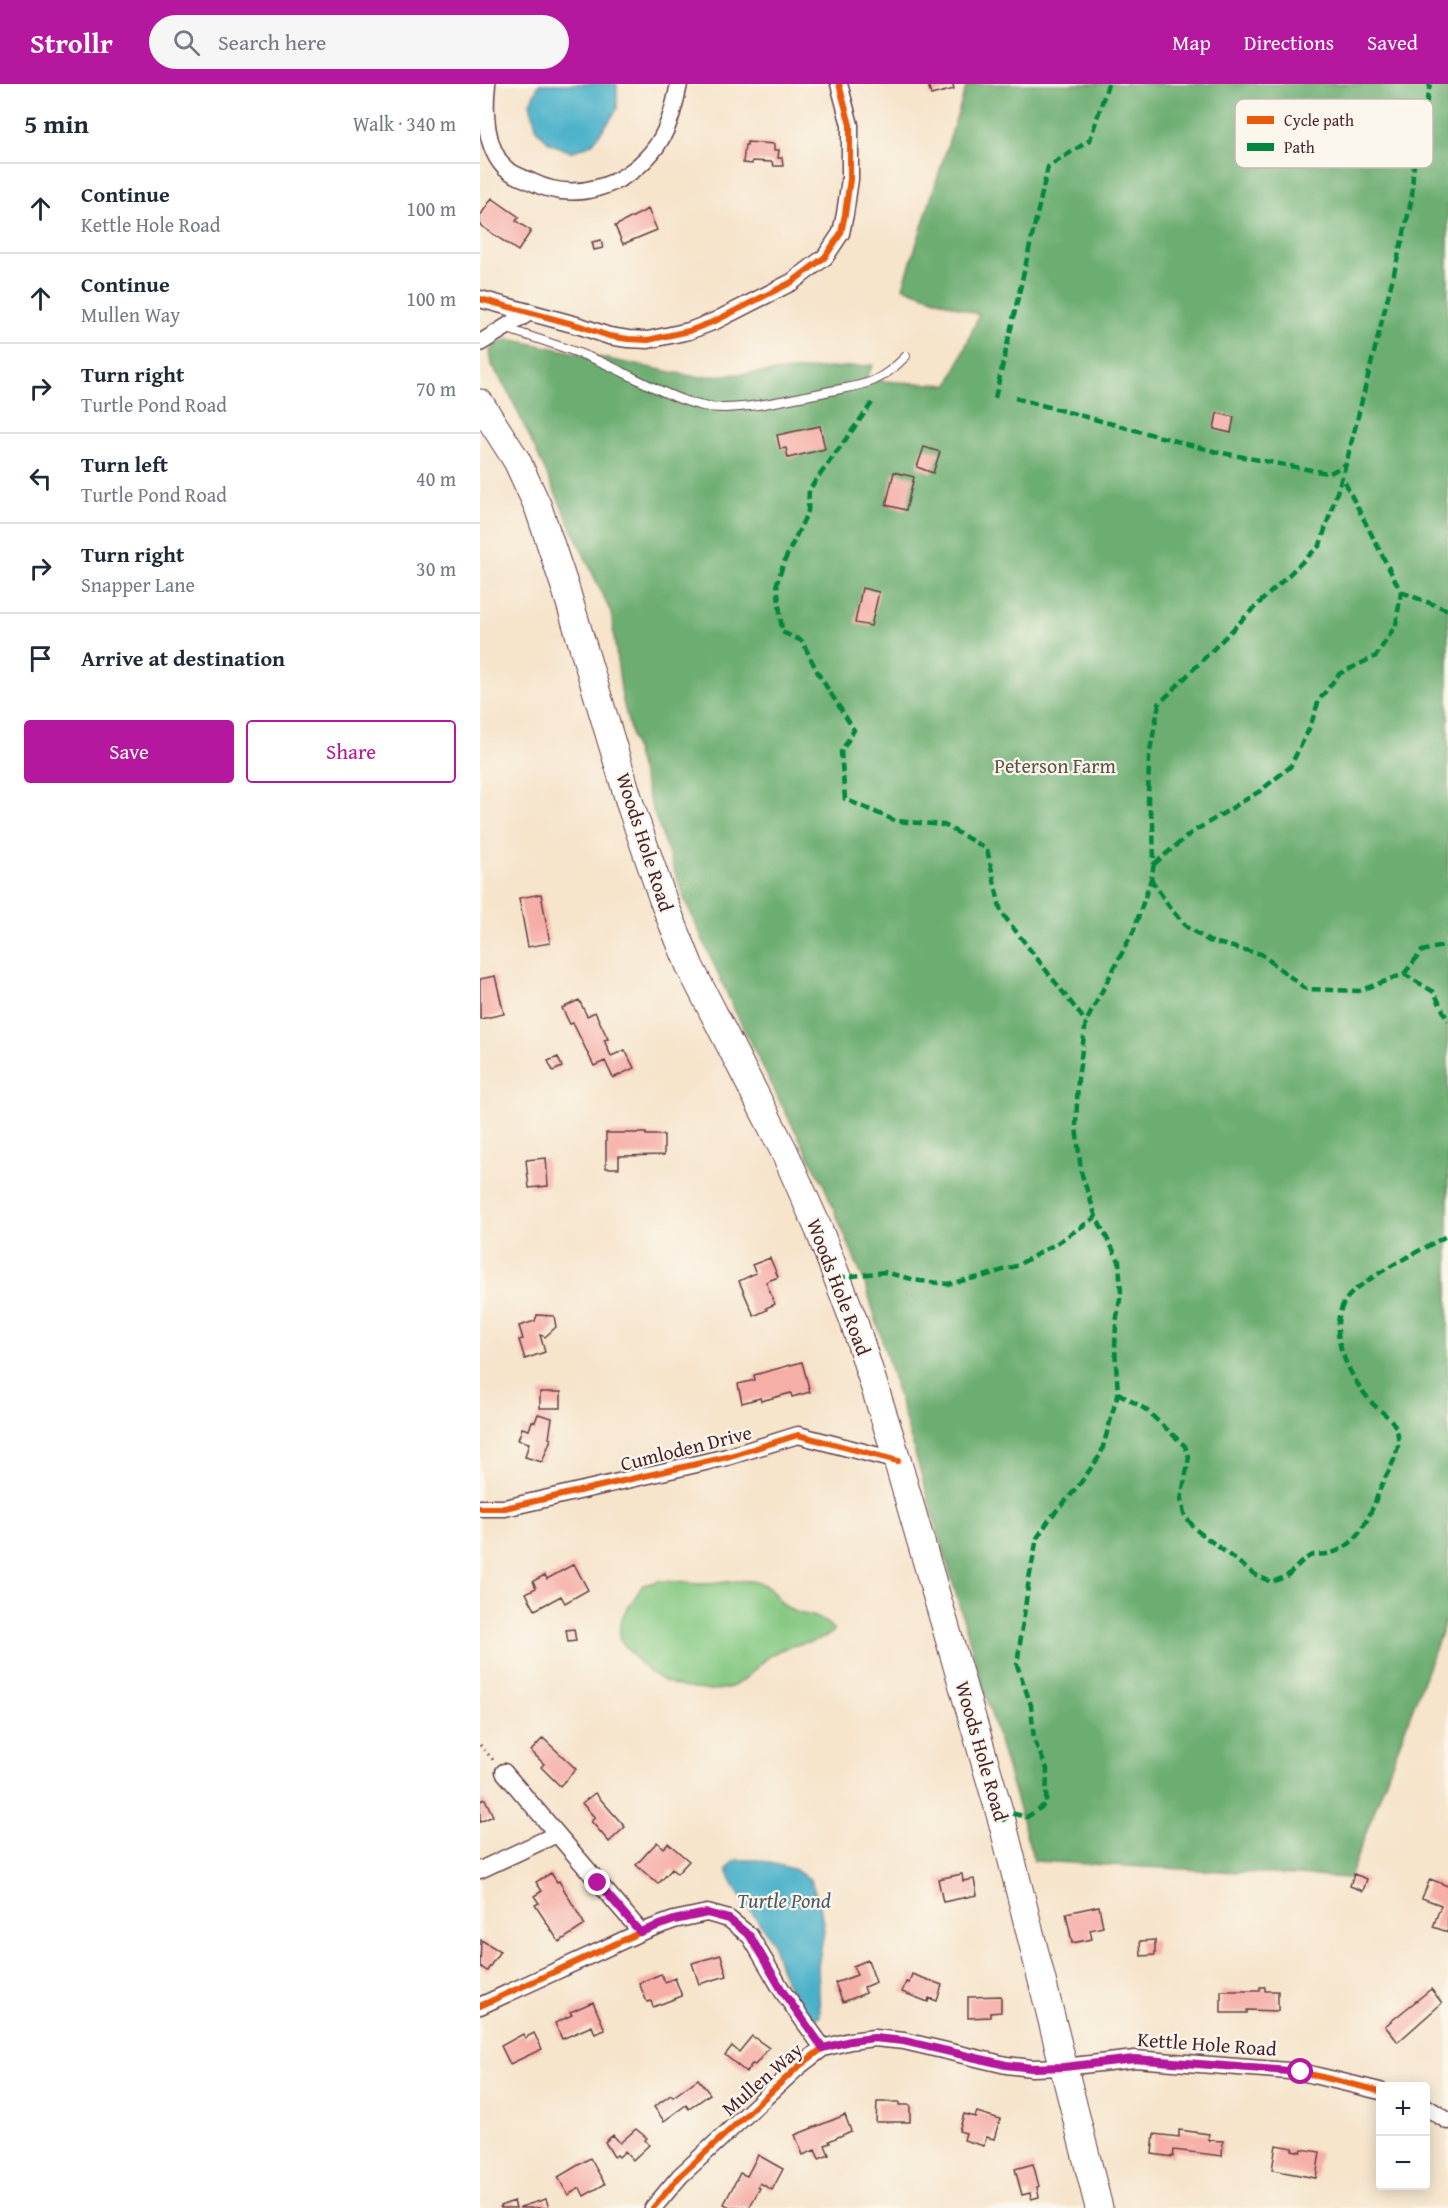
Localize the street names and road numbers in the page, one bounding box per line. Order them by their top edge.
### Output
street label: Woods Hole Road [609,769,682,915]
street label: Woods Hole Road [800,1214,879,1360]
street label: Cumloden Drive [617,1417,755,1478]
street label: Woods Hole Road [949,1677,1016,1825]
street label: Kettle Hole Road [1136,2024,1278,2063]
street label: Mullen Way [715,2035,809,2122]

